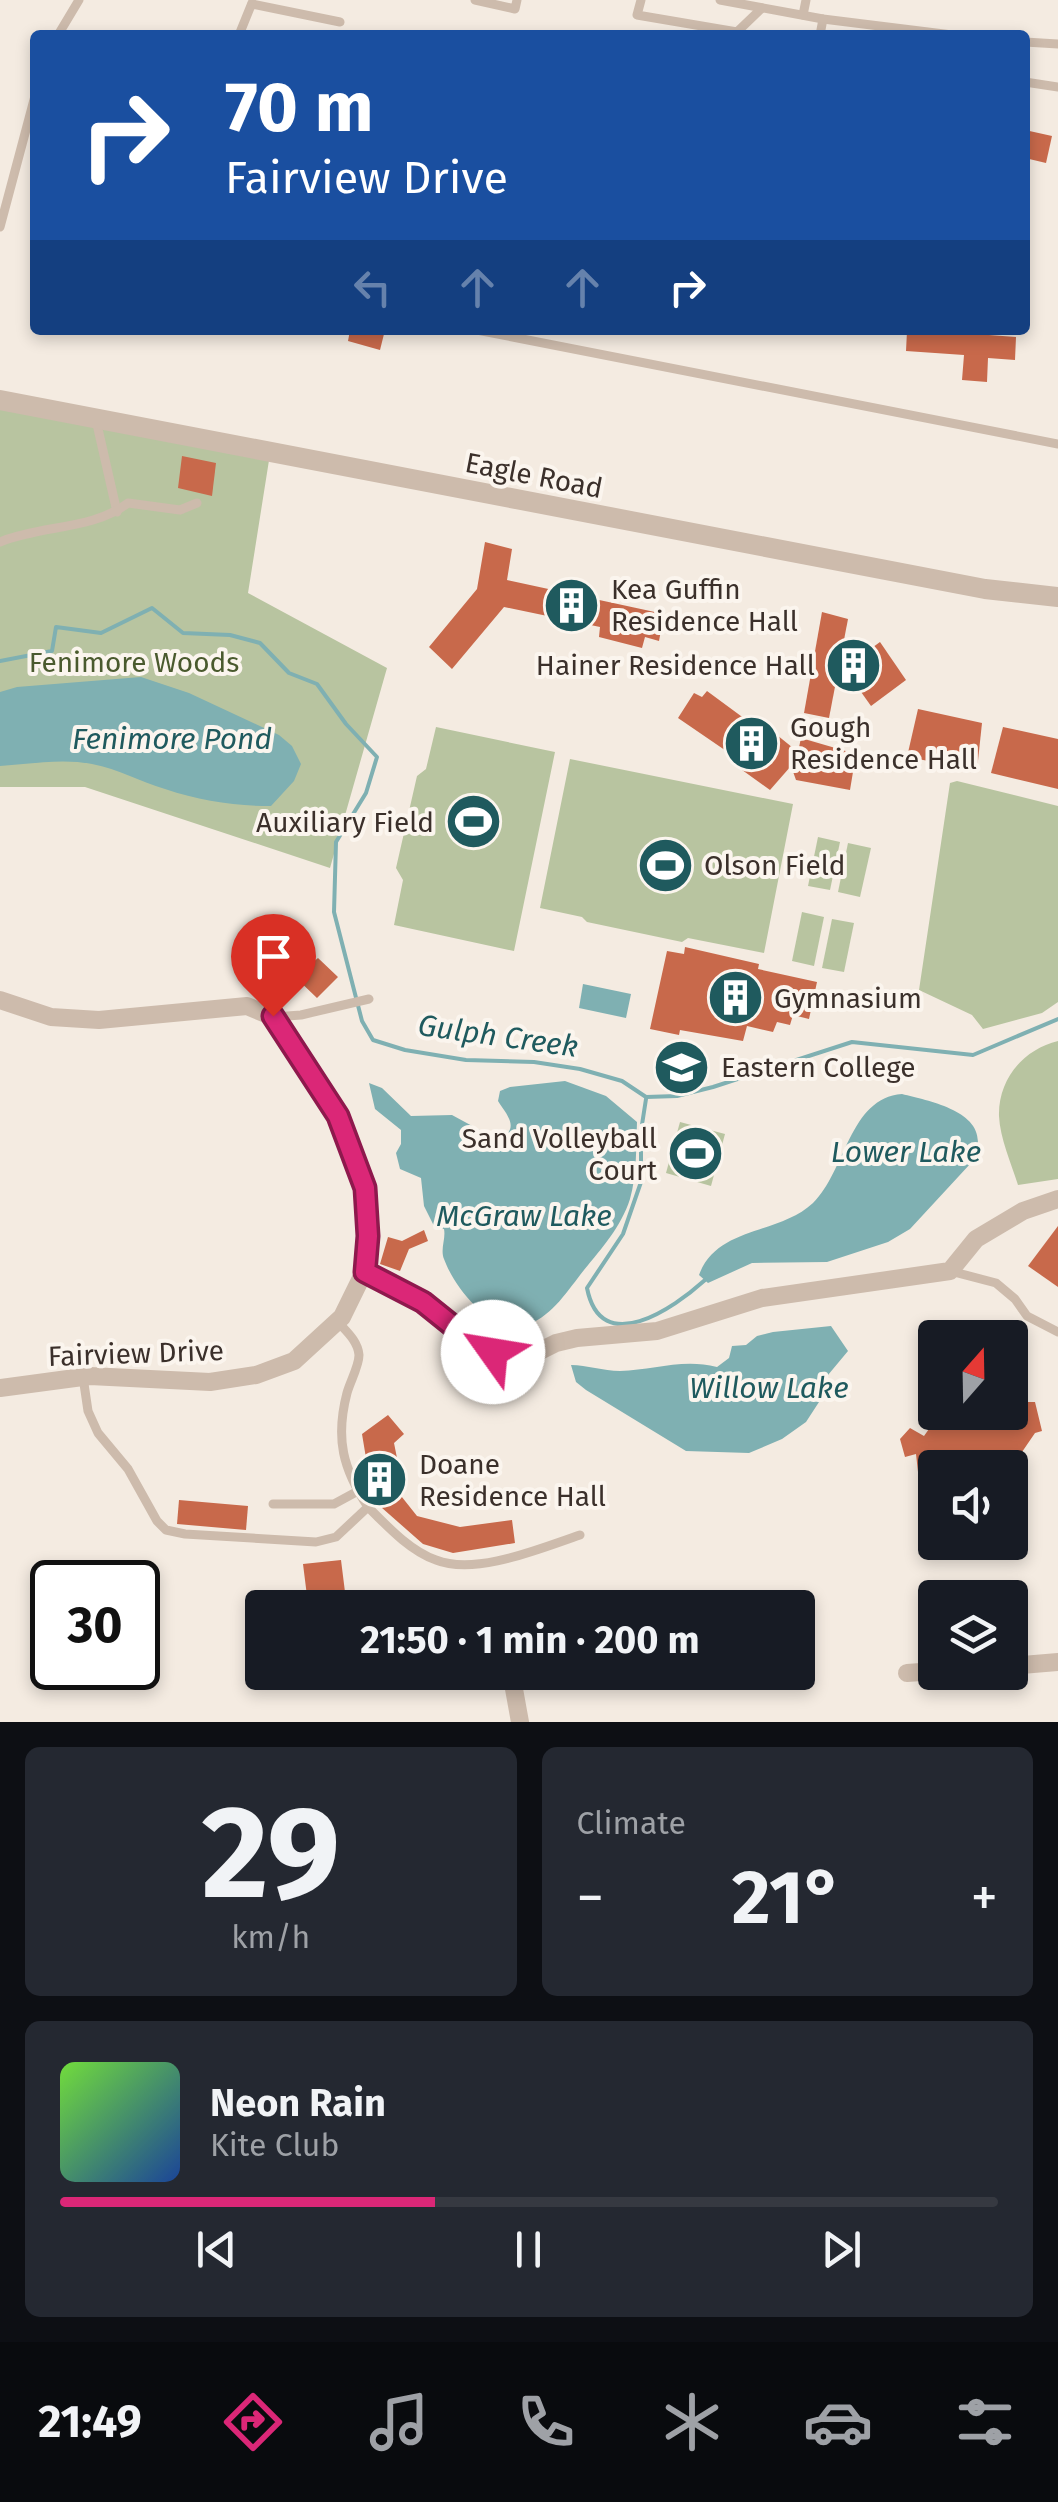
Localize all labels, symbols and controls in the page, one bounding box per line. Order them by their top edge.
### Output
text: 70 m [225,66,374,150]
icon: right [60,70,190,200]
text: Fairview Drive [225,151,508,205]
icon: left [345,260,400,315]
icon: ahead [450,260,505,315]
icon: ahead [555,260,610,315]
icon: right [660,260,715,315]
street label: Eagle Road [462,446,606,505]
place label: Kea Guffin Residence Hall [611,573,798,638]
building icon: Kea Guffin Residence Hall [542,575,602,635]
building icon: Hainer Residence Hall [824,635,884,695]
park label: Fenimore Woods [29,646,239,679]
place label: Hainer Residence Hall [536,649,815,682]
place label: Gough Residence Hall [790,711,977,776]
building icon: Gough Residence Hall [721,713,781,773]
water label: Fenimore Pond [72,721,272,757]
sports icon: Auxiliary Field [443,792,503,852]
place label: Auxiliary Field [256,806,434,839]
sports icon: Olson Field [635,835,695,895]
place label: Olson Field [704,849,846,882]
pin [231,914,316,1017]
icon: arrive [246,929,301,984]
building icon: Gymnasium [705,968,765,1028]
place label: Gymnasium [774,982,922,1015]
water label: Gulph Creek [416,1007,580,1065]
school or university icon: Eastern College [652,1037,712,1097]
place label: Eastern College [721,1051,916,1084]
place label: Sand Volleyball Court [462,1122,658,1187]
sports icon: Sand Volleyball Court [666,1124,726,1184]
water label: Lower Lake [831,1134,981,1170]
water label: McGraw Lake [436,1198,612,1234]
position arrow [441,1300,545,1404]
north arrow [918,1320,1028,1430]
map controls [918,1320,1028,1690]
street label: Fairview Drive [47,1334,225,1373]
water label: Willow Lake [689,1370,849,1406]
place label: Doane Residence Hall [419,1448,606,1513]
building icon: Doane Residence Hall [350,1450,410,1510]
button: sound [918,1450,1028,1560]
speed limit sign: 30 [30,1560,160,1690]
button: layers [918,1580,1028,1690]
text: 21:50 · 1 min · 200 m [360,1617,700,1663]
text: 29 [201,1775,340,1931]
text: Climate [577,1804,686,1842]
text: 21° [732,1853,843,1943]
text: − [577,1865,604,1931]
text: + [971,1865,998,1931]
text: km/h [231,1918,310,1956]
text: Neon Rain [210,2080,386,2126]
text: Kite Club [210,2126,339,2164]
icon: previous [189,2222,244,2277]
icon: pause [501,2222,556,2277]
icon: next [814,2222,869,2277]
icon: directions [218,2387,288,2457]
icon: music [364,2387,434,2457]
icon: phone [511,2387,581,2457]
icon: climate [657,2387,727,2457]
icon: car [803,2387,873,2457]
icon: filters [950,2387,1020,2457]
text: 21:49 [38,2395,142,2449]

